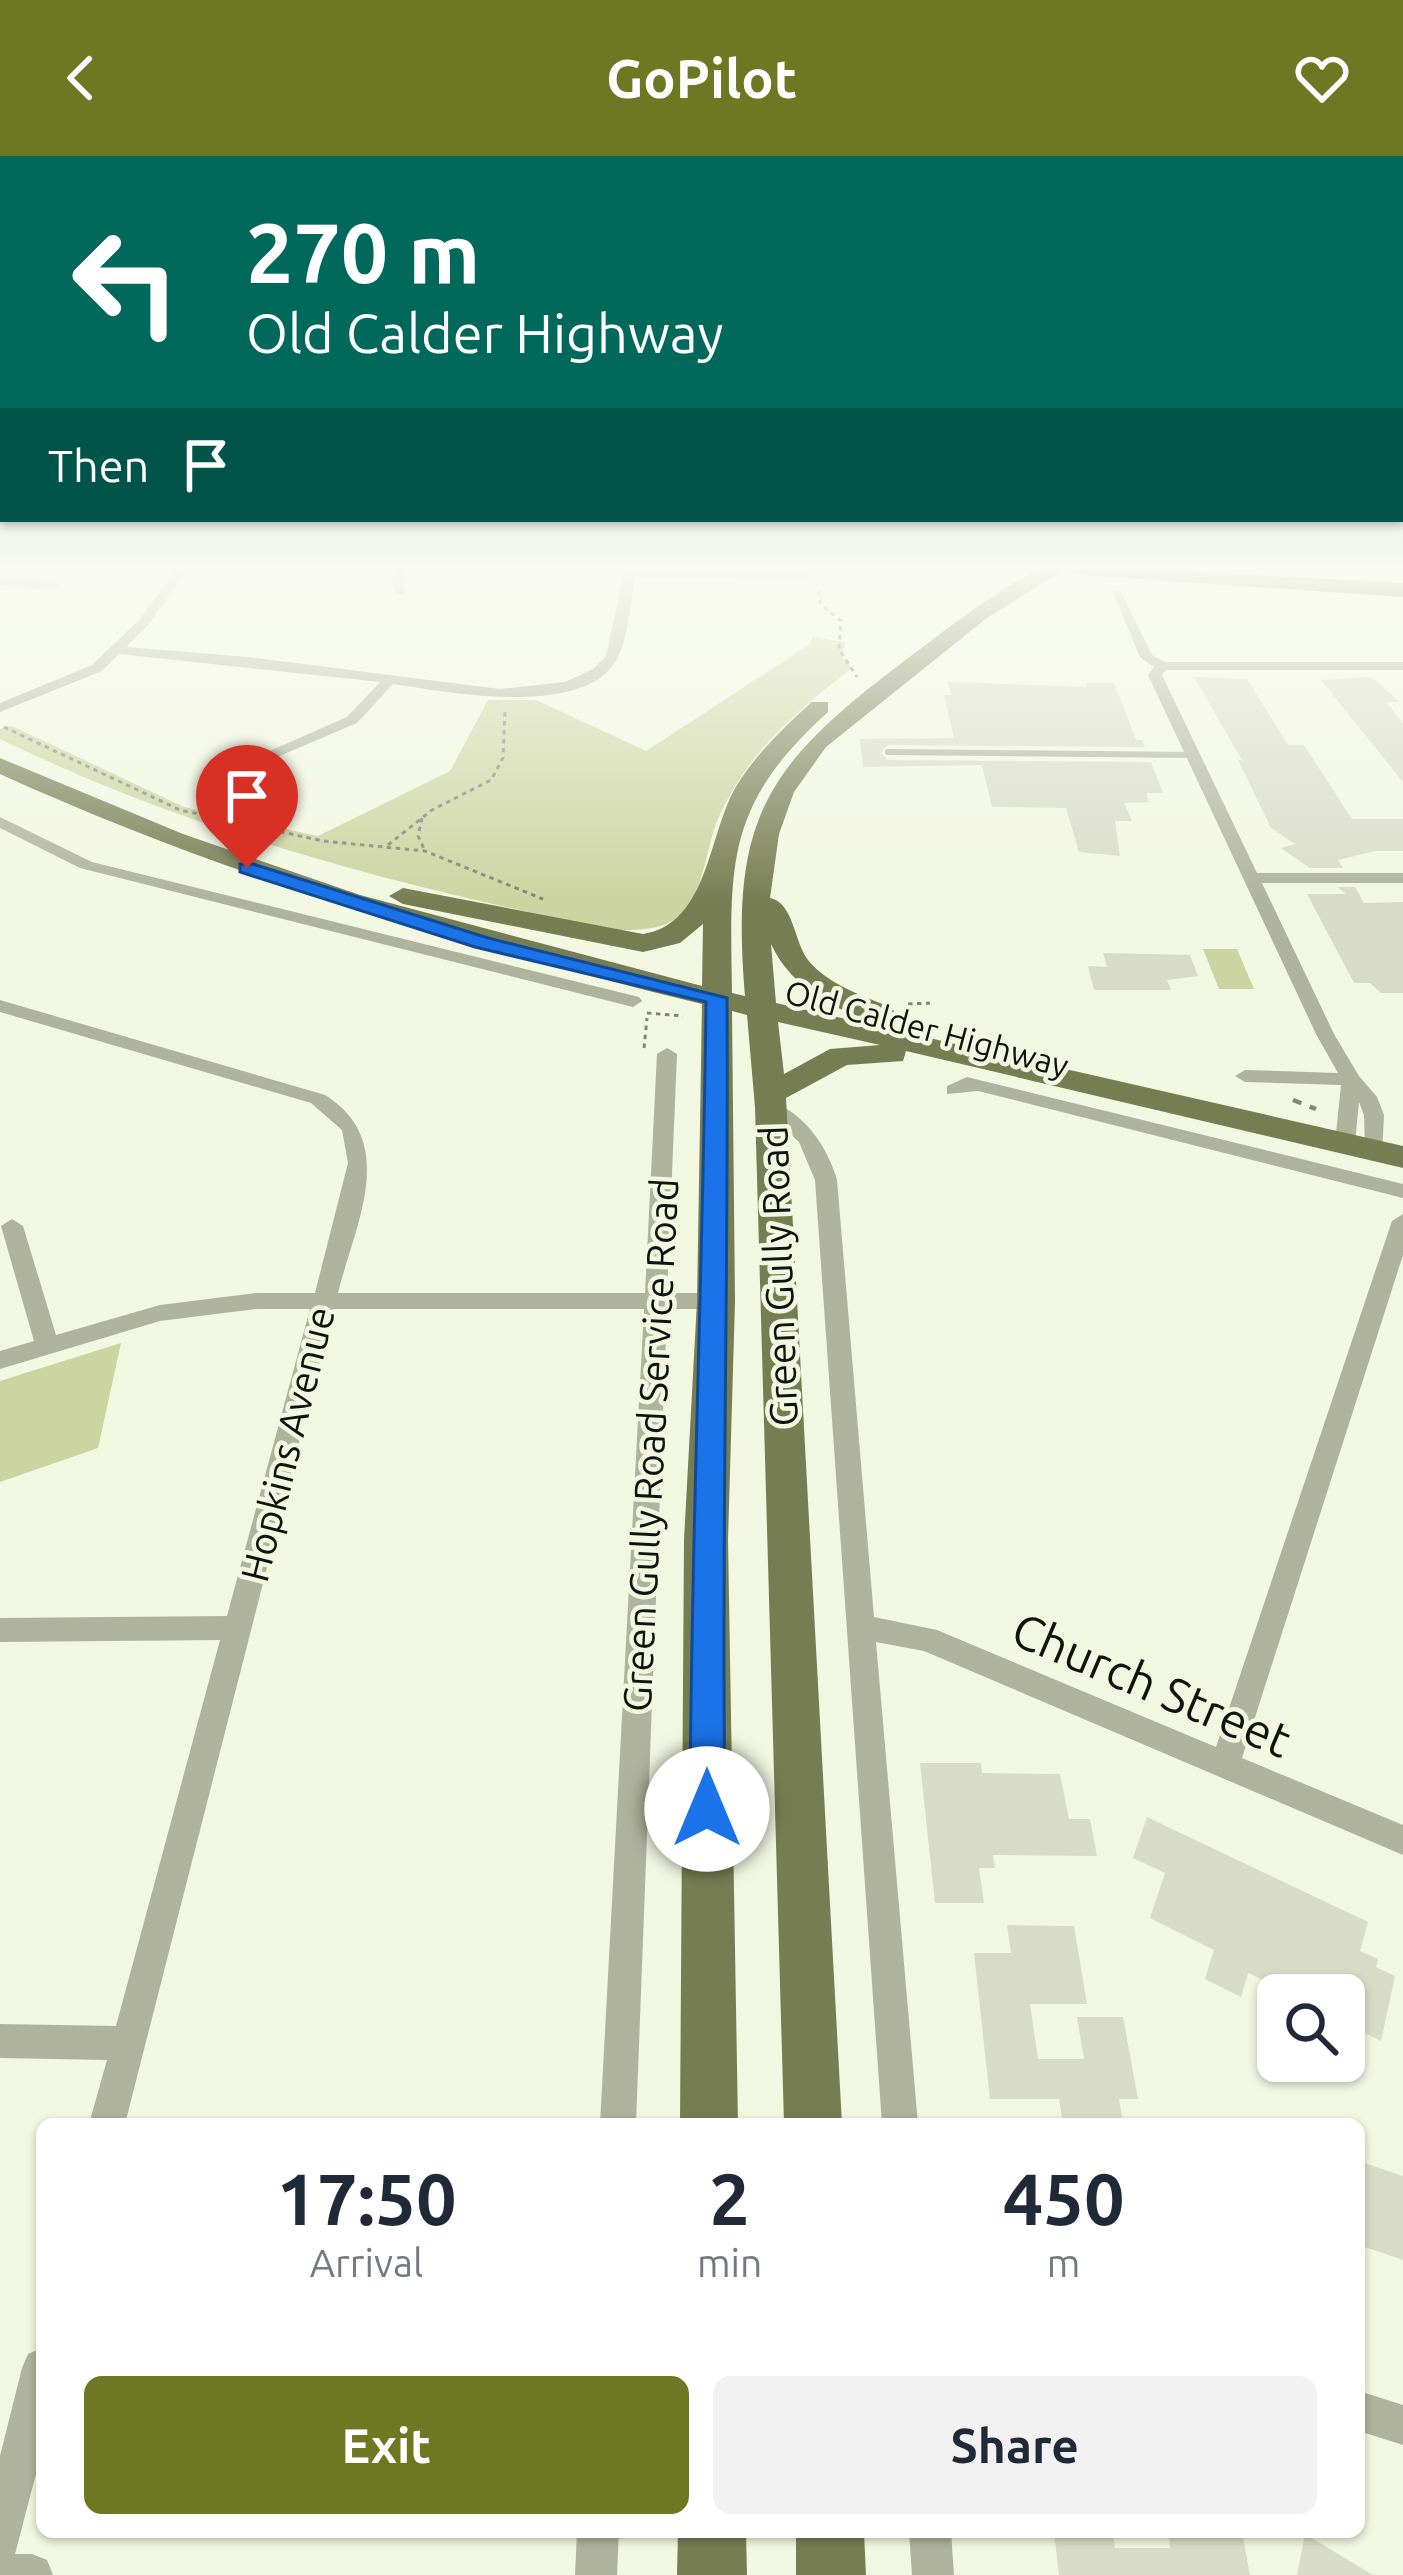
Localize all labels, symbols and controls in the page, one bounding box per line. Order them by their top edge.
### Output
icon: back [48,45,114,111]
icon: heart [1289,45,1355,111]
text: GoPilot [606,48,797,108]
icon: left [48,204,204,360]
text: 270 m [246,205,480,299]
text: Old Calder Highway [246,303,723,363]
icon: arrive [173,432,239,498]
text: Then [48,440,149,491]
pin [196,745,298,868]
icon: arrive [214,763,280,829]
street label: Old Calder Highway [781,972,1073,1084]
street label: Green Gully Road [751,1125,805,1427]
street label: Green Gully Road Service Road [615,1177,685,1713]
street label: Hopkins Avenue [232,1302,342,1586]
street label: Church Street [1005,1601,1299,1767]
position arrow [644,1746,770,1872]
map controls [1257,1974,1365,2082]
button: search [1257,1974,1365,2082]
text: 17:50 [276,2158,457,2239]
text: 2 [709,2158,750,2239]
text: 450 [1003,2158,1125,2239]
text: Arrival [310,2241,423,2284]
text: min [697,2241,762,2284]
text: m [1047,2241,1080,2284]
button: Exit [84,2376,689,2514]
button: Share [713,2376,1317,2514]

